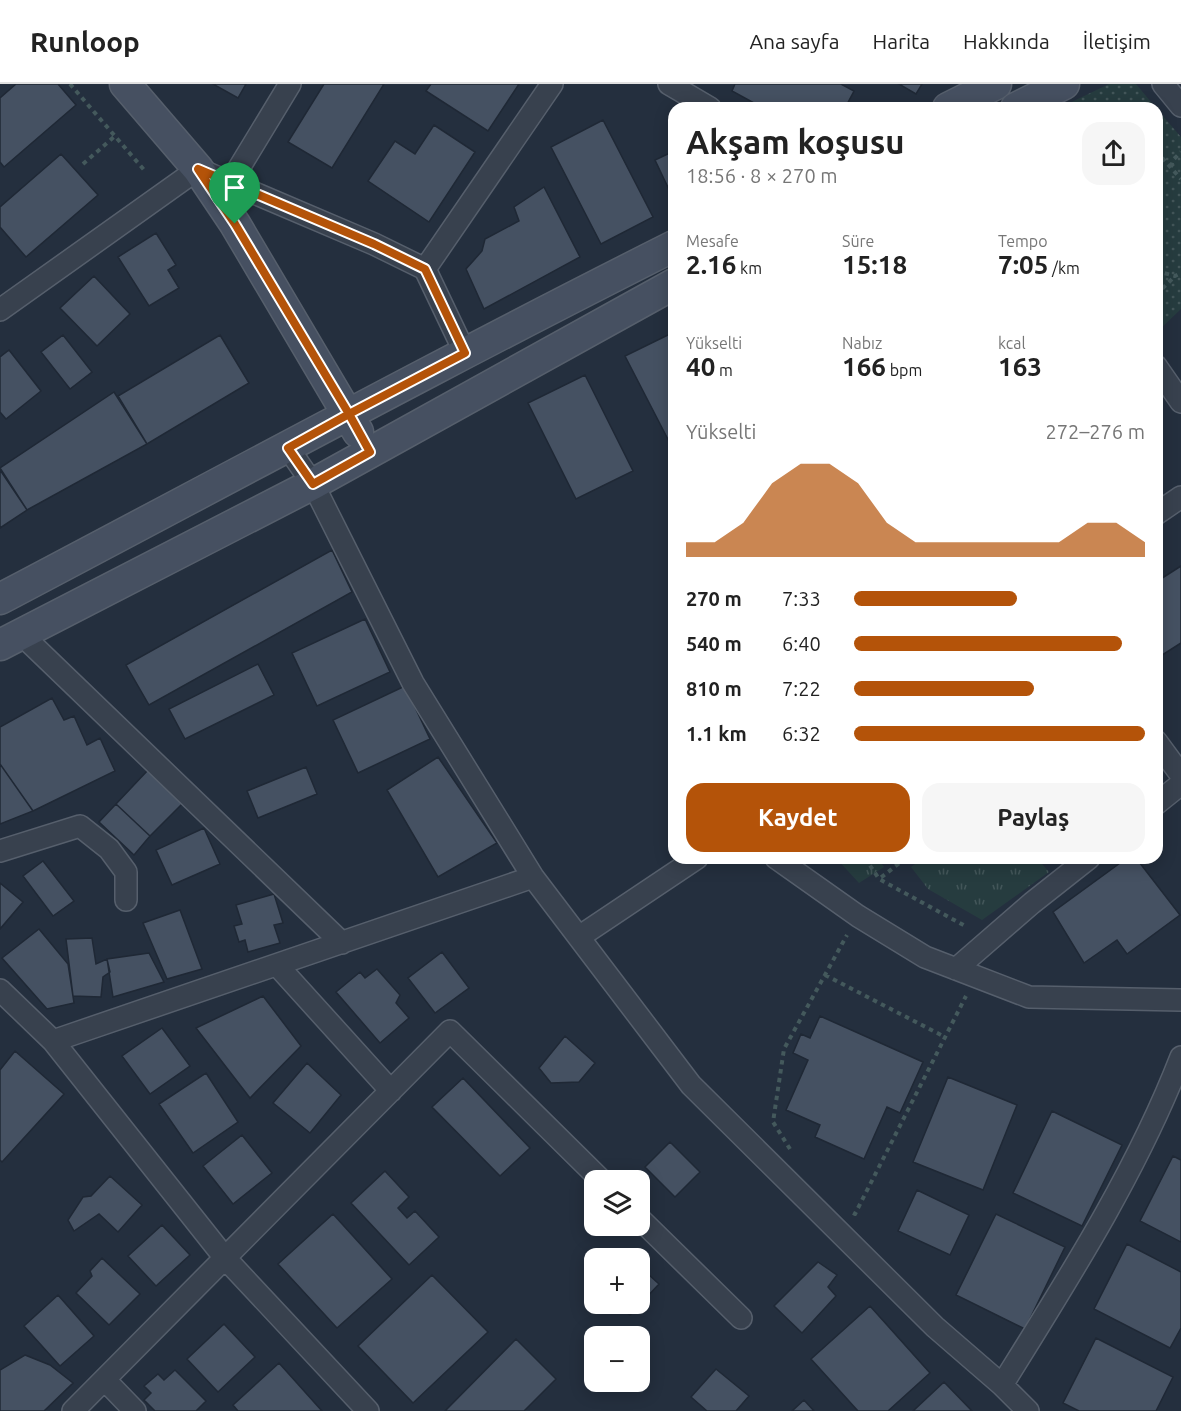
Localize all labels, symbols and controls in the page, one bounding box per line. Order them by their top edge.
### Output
text: Runloop [30,26,140,57]
text: Ana sayfa [749,29,840,53]
text: Harita [873,29,930,53]
text: Hakkında [963,29,1050,53]
text: İletişim [1083,29,1151,53]
button: share [1082,122,1145,185]
text: Akşam koşusu [686,123,905,160]
pin [209,162,260,224]
text: 18:56 · 8 × 270 m [686,164,838,187]
icon: arrive [218,171,251,204]
text: Mesafe [686,232,739,250]
text: Süre [842,232,874,250]
text: Tempo [998,232,1048,250]
text: 2.16 [686,250,736,279]
text: 15:18 [842,250,907,279]
text: 7:05 [998,250,1048,279]
text: km [736,259,762,277]
text: /km [1048,259,1080,277]
text: Yükselti [686,334,742,352]
text: Nabız [842,334,882,352]
text: kcal [998,334,1026,352]
text: 40 [686,352,715,381]
text: 166 [842,352,886,381]
text: 163 [998,352,1042,381]
text: m [715,361,733,379]
text: bpm [886,361,922,379]
text: Yükselti [686,420,756,443]
text: 272–276 m [1046,420,1145,443]
text: 270 m [686,587,742,610]
text: 7:33 [782,587,821,610]
text: 540 m [686,632,742,655]
text: 6:40 [782,632,821,655]
text: 810 m [686,677,742,700]
text: 7:22 [782,677,821,700]
text: 1.1 km [686,722,747,745]
text: 6:32 [782,722,821,745]
button: Kaydet [686,783,910,852]
button: Paylaş [922,783,1145,852]
map controls [584,1170,650,1392]
button: layers [584,1170,650,1236]
button: + [584,1248,650,1314]
button: − [584,1326,650,1392]

